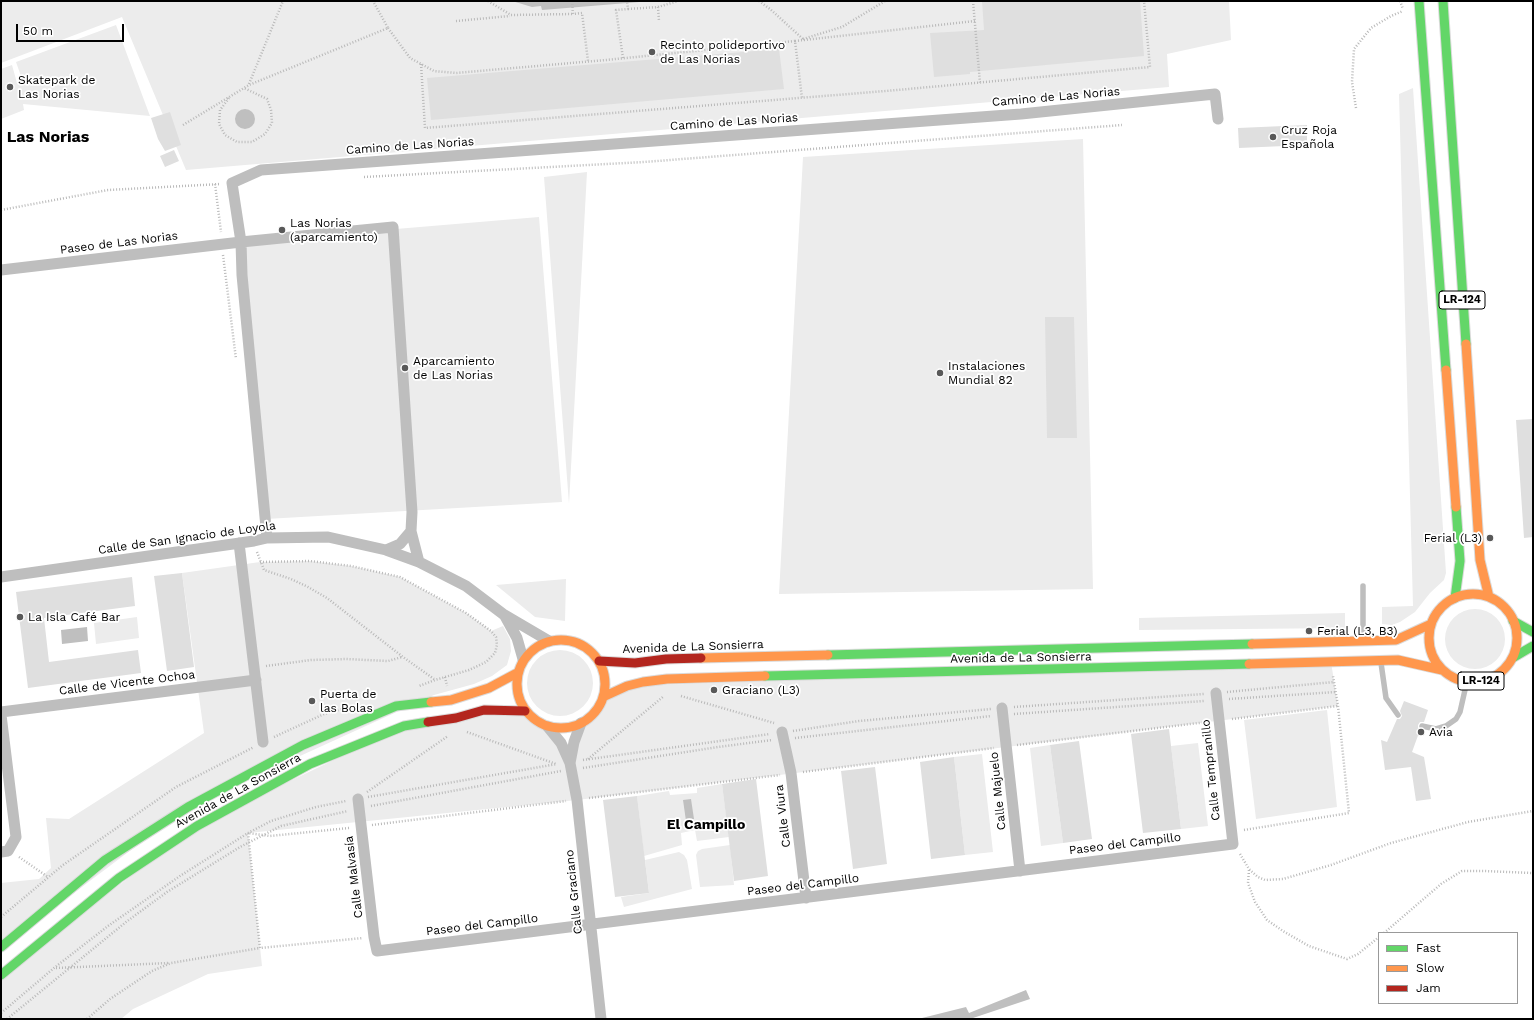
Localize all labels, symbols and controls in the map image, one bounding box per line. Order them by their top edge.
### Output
scale bar [18,16,126,42]
text: 50 m [23,24,53,38]
place label: Recinto polideportivo de Las Norias [660,38,785,66]
marker: Recinto polideportivo de Las Norias [647,47,657,57]
place label: Skatepark de Las Norias [18,73,95,101]
marker: Skatepark de Las Norias [5,82,15,92]
street label: Camino de Las Norias [991,84,1121,110]
street label: Camino de Las Norias [669,110,799,134]
place label: Cruz Roja Española [1281,123,1337,151]
district label: Las Norias [7,127,89,147]
marker: Cruz Roja Española [1268,132,1278,142]
street label: Camino de Las Norias [345,134,475,158]
place label: Las Norias (aparcamiento) [290,216,378,244]
marker: Las Norias (aparcamiento) [277,225,287,235]
street label: Paseo de Las Norias [59,229,179,257]
road number: LR-124 [1439,291,1485,309]
place label: Aparcamiento de Las Norias [413,354,495,382]
place label: Instalaciones Mundial 82 [948,359,1025,387]
marker: Aparcamiento de Las Norias [400,363,410,373]
marker: Instalaciones Mundial 82 [935,368,945,378]
street label: Calle de San Ignacio de Loyola [97,518,277,558]
place label: Ferial (L3) [1424,531,1482,545]
marker: Ferial (L3) [1485,533,1495,543]
place label: La Isla Café Bar [28,610,120,624]
marker: La Isla Café Bar [15,612,25,622]
place label: Ferial (L3, B3) [1317,624,1397,638]
marker: Ferial (L3, B3) [1304,626,1314,636]
street label: Avenida de La Sonsierra [622,637,764,657]
street label: Avenida de La Sonsierra [950,650,1092,666]
street label: Calle de Vicente Ochoa [58,668,196,698]
road number: LR-124 [1458,672,1504,690]
place label: Graciano (L3) [722,683,800,697]
marker: Graciano (L3) [709,685,719,695]
place label: Puerta de las Bolas [320,687,377,715]
marker: Puerta de las Bolas [307,696,317,706]
street label: Calle Tempranillo [1199,719,1223,821]
place label: Avia [1429,725,1453,739]
marker: Avia [1416,727,1426,737]
street label: Avenida de La Sonsierra [173,750,303,832]
street label: Calle Majuelo [987,751,1009,831]
street label: Calle Viura [772,784,794,848]
district label: El Campillo [667,817,745,833]
street label: Paseo del Campillo [1068,830,1182,858]
street label: Calle Malvasía [342,835,366,919]
street label: Calle Graciano [562,849,586,935]
street label: Paseo del Campillo [746,871,860,899]
street label: Paseo del Campillo [425,911,539,939]
legend [1378,932,1518,1004]
text: Fast [1416,941,1441,955]
text: Slow [1416,961,1444,975]
text: Jam [1416,981,1441,995]

